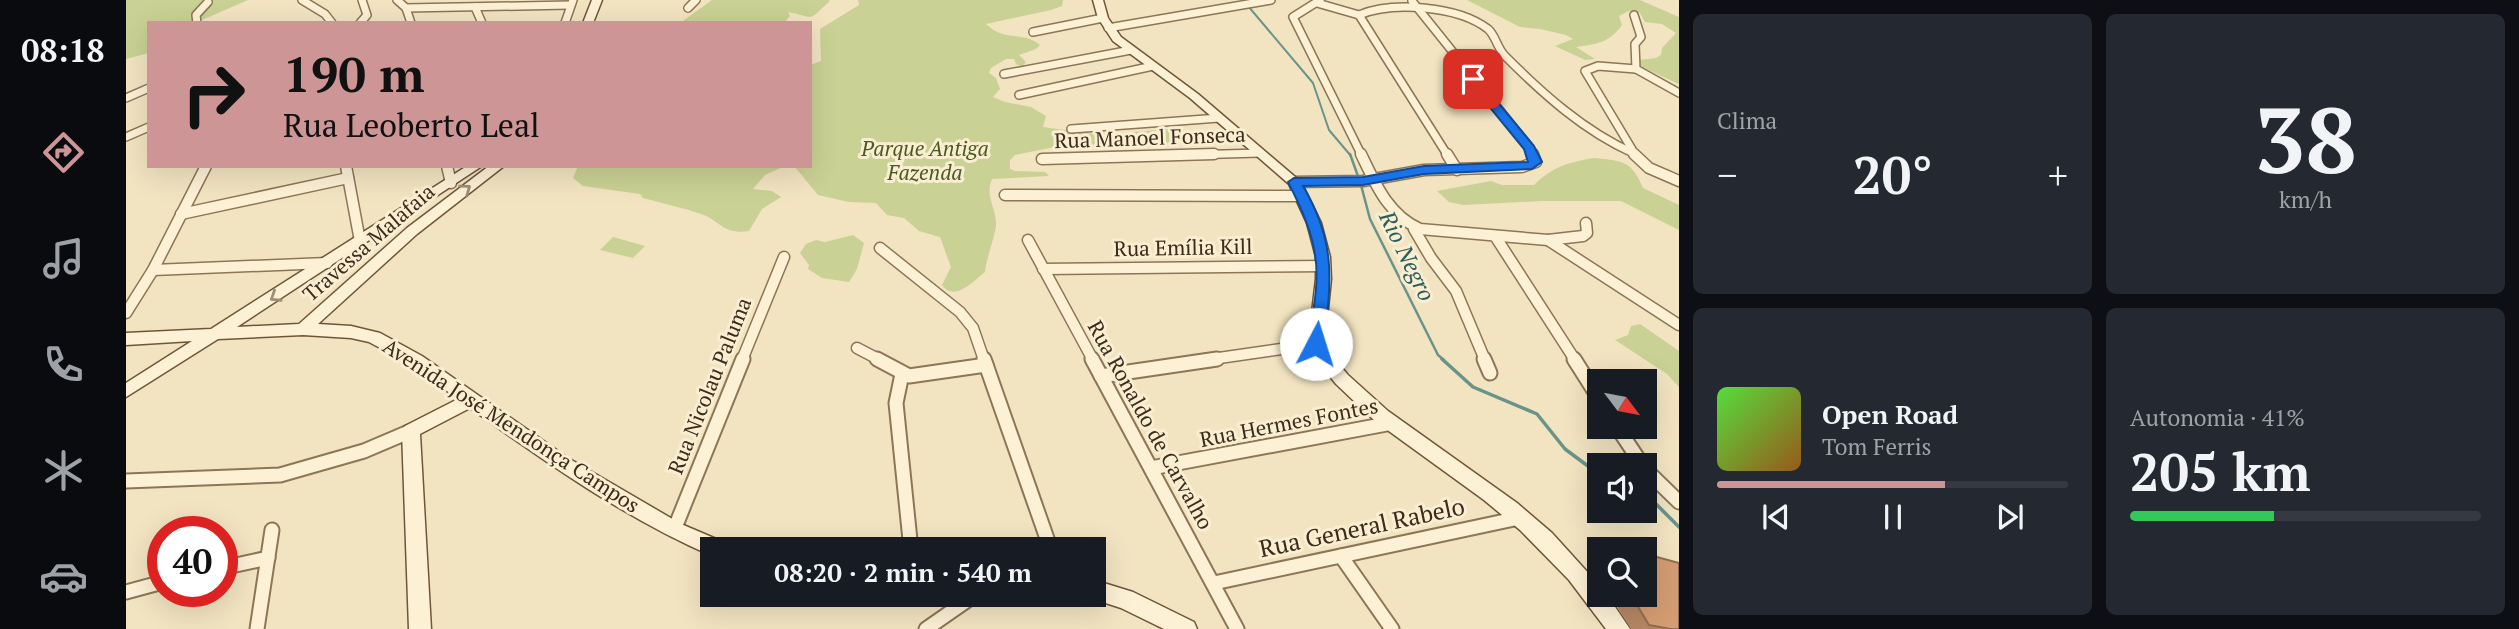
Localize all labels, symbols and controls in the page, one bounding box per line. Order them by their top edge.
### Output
text: 08:18 [21,29,105,71]
text: 190 m [283,41,425,106]
icon: right [168,49,259,140]
pin [1443,49,1503,109]
icon: arrive [1454,60,1492,98]
text: 38 [2254,78,2357,199]
text: Rua Leoberto Leal [283,104,540,146]
text: Clima [1717,105,1777,136]
street label: Rua Manoel Fonseca [1054,120,1247,154]
icon: directions [39,128,88,177]
park label: Parque Antiga Fazenda [860,134,989,186]
text: 20° [1852,140,1933,209]
text: − [1717,150,1737,200]
text: + [2048,150,2068,200]
street label: Travessa Malafaia [296,177,441,307]
text: km/h [2279,184,2332,215]
one-way arrow [459,185,471,197]
water label: Rio Negro [1372,205,1443,306]
street label: Rua Emília Kill [1113,232,1253,262]
icon: music [39,234,88,283]
one-way arrow [269,289,282,302]
street label: Rua Nicolau Paluma [661,293,757,478]
position arrow [1279,307,1353,381]
street label: Rua Ronaldo de Carvalho [1082,315,1220,534]
street label: Avenida José Mendonça Campos [378,332,645,519]
icon: phone [39,340,88,389]
north arrow [1587,369,1657,439]
map controls [1587,369,1657,607]
street label: Rua Hermes Fontes [1197,391,1380,453]
text: Open Road [1822,397,1958,431]
text: Autonomia · 41% [2130,402,2305,433]
text: Tom Ferris [1822,431,1932,462]
text: 205 km [2130,437,2311,506]
icon: climate [39,446,88,495]
button: sound [1587,453,1657,523]
street label: Rua General Rabelo [1256,490,1468,564]
icon: previous [1757,498,1795,536]
icon: pause [1874,498,1912,536]
icon: next [1991,498,2029,536]
speed limit sign: 40 [147,516,238,607]
button: search [1587,537,1657,607]
icon: car [39,552,88,601]
text: 08:20 · 2 min · 540 m [774,555,1032,589]

